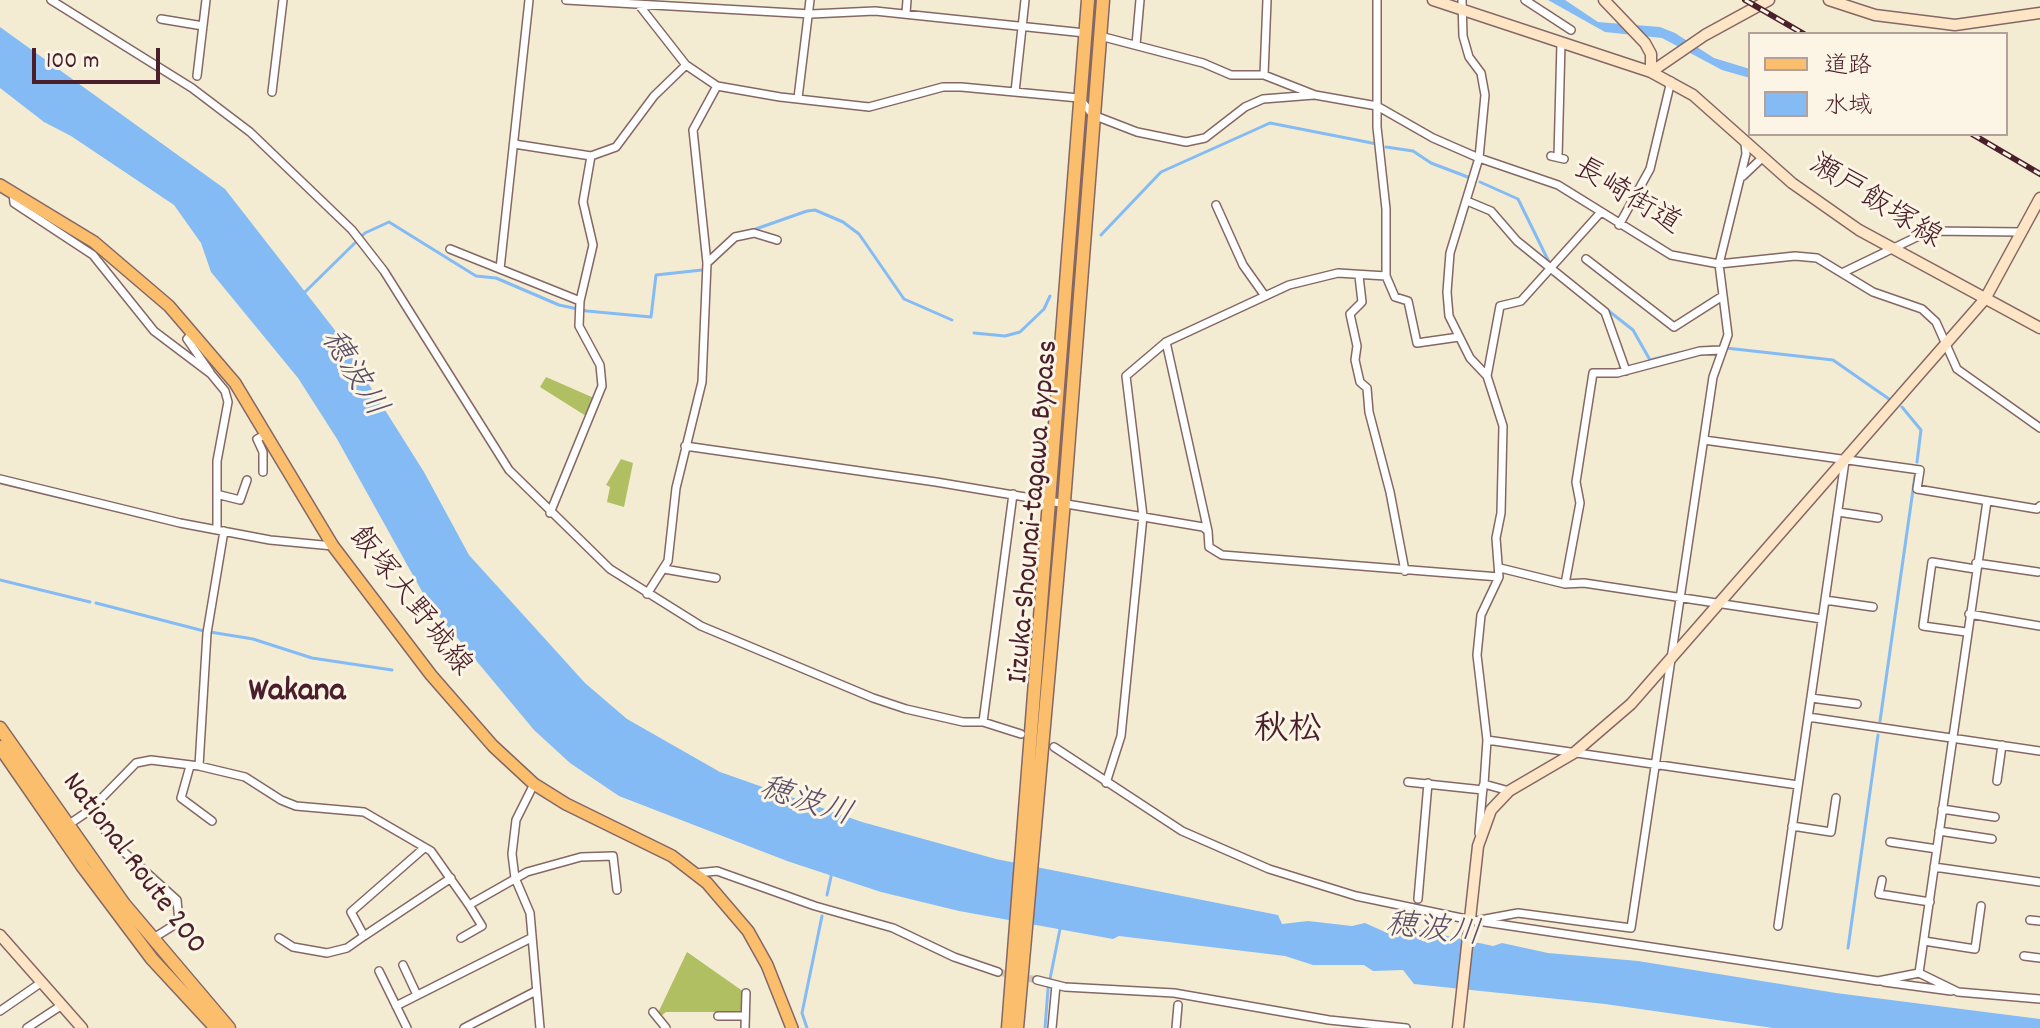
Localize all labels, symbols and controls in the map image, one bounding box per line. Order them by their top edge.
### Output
scale bar [36,32,164,82]
legend [1748,32,2008,136]
text: 100 m [46,45,99,79]
text: 道路 [1824,50,1872,84]
text: 水域 [1824,90,1872,124]
street label: 瀬戸飯塚線 [1801,149,1947,259]
street label: 長崎街道 [1565,153,1687,245]
water label: 穂波川 [309,324,393,426]
street label: Iizuka-Shounai-tagawa Bypass [1003,339,1069,685]
street label: 飯塚大野城線 [338,521,478,685]
district label: Wakana [248,674,346,714]
district label: 秋松 [1254,713,1322,753]
street label: National Route 200 [52,767,212,963]
water label: 穂波川 [753,772,857,838]
water label: 穂波川 [1383,909,1483,957]

